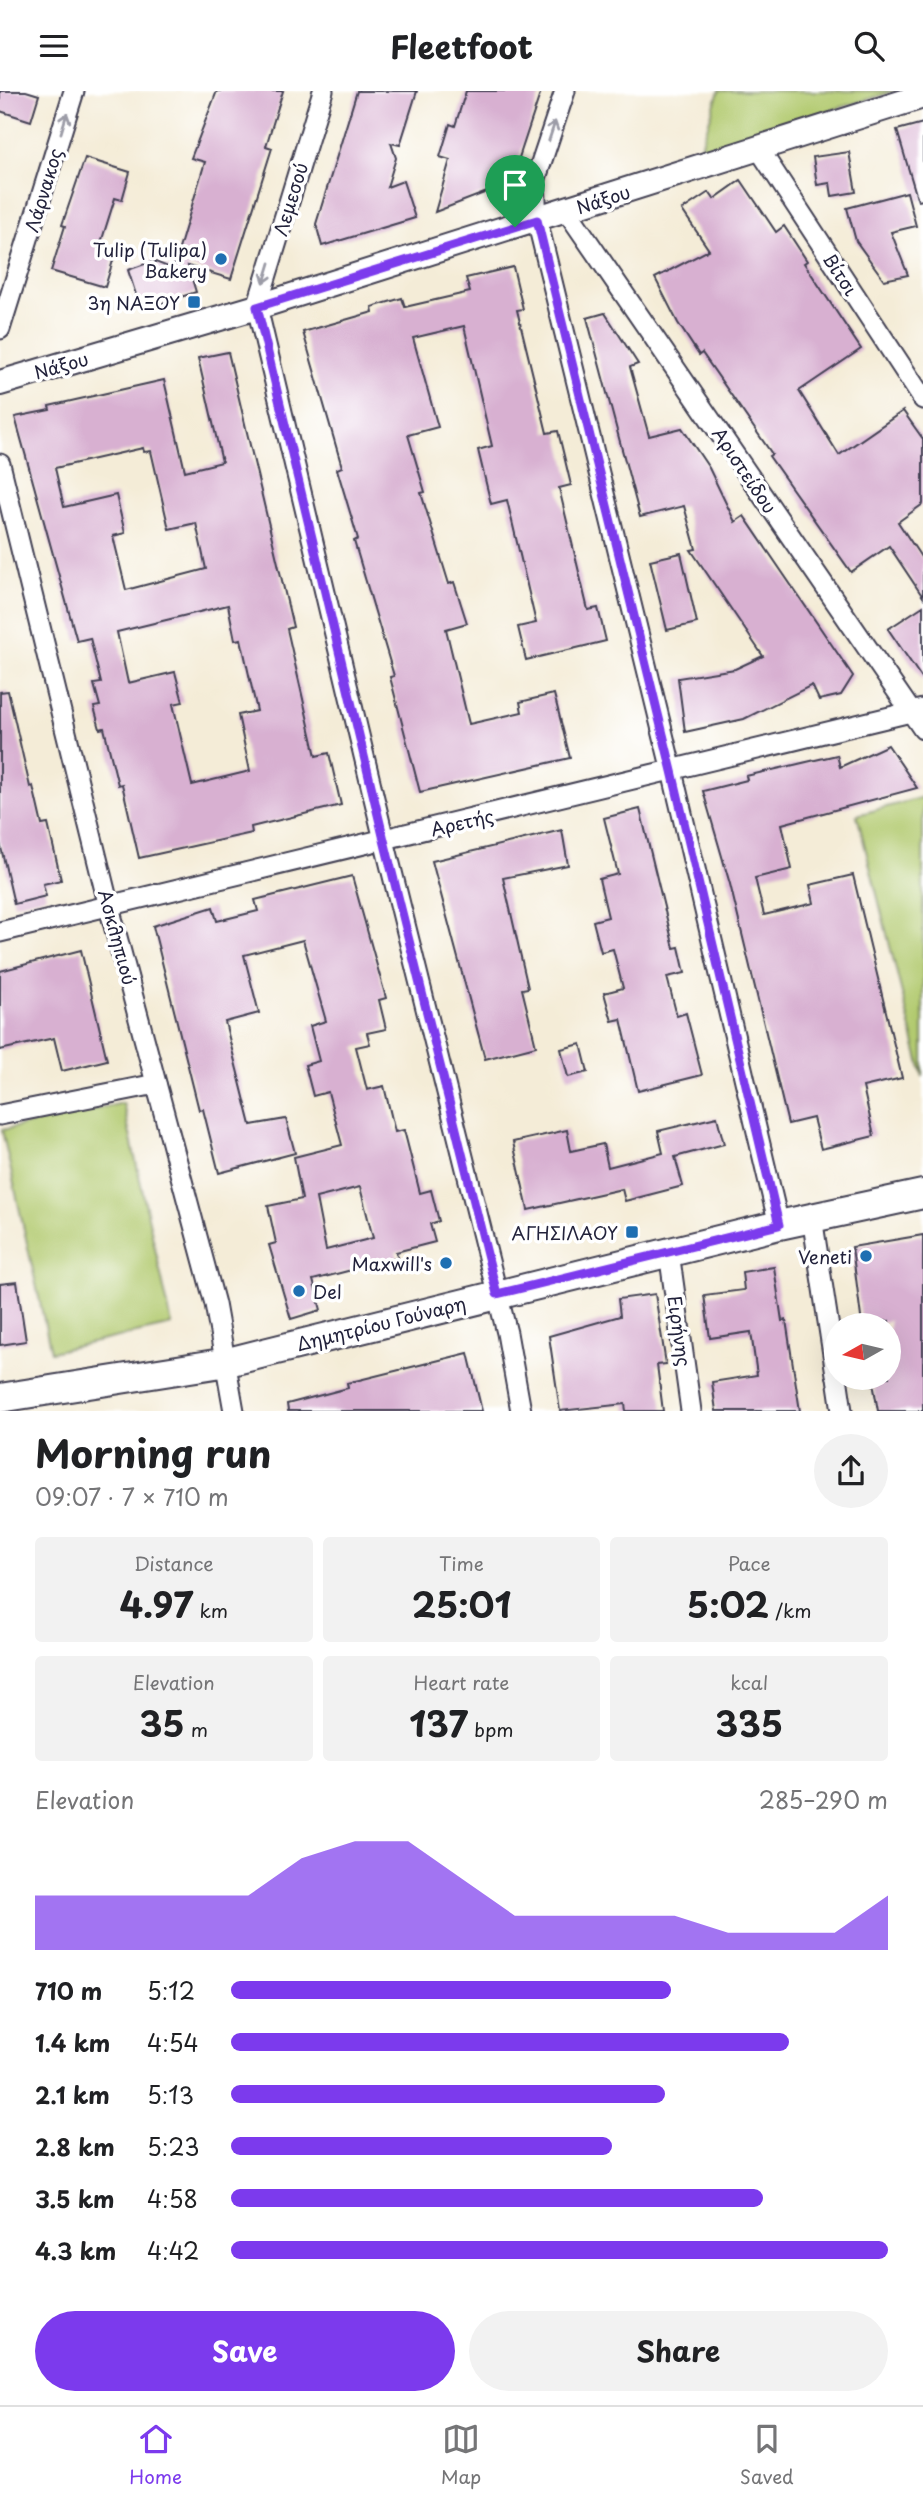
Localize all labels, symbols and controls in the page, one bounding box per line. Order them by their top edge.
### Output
text: Fleetfoot [390,22,533,70]
icon: menu [35,27,73,65]
icon: search [850,27,888,65]
one-way arrow [59,113,71,135]
one-way arrow [546,121,559,143]
street label: Λάρνακος [17,145,69,235]
pin [485,155,545,227]
street label: Λεμεσού [266,159,314,239]
icon: arrive [496,166,534,204]
street label: Νάξου [573,178,633,220]
place label: Tulip (Tulipa) Bakery [93,236,207,284]
street label: Βίτσι [817,247,865,301]
marker: Tulip (Tulipa) Bakery [213,251,229,267]
one-way arrow [260,262,272,284]
place label: 3η ΝΑΞΟΥ [88,289,180,316]
marker: 3η ΝΑΞΟΥ [186,294,202,310]
street label: Νάξου [31,344,91,386]
street label: Αριστείδου [706,422,784,518]
street label: Αρετής [428,802,496,842]
street label: Ασκληπιού [92,886,144,988]
place label: ΑΓΗΣΙΛΑΟΥ [512,1219,618,1246]
marker: ΑΓΗΣΙΛΑΟΥ [624,1224,640,1240]
place label: Veneti [798,1243,852,1270]
marker: Veneti [858,1248,874,1264]
place label: Maxwill's [352,1250,432,1277]
marker: Maxwill's [438,1255,454,1271]
place label: Del [313,1278,342,1305]
marker: Del [291,1283,307,1299]
street label: Δημητρίου Γούναρη [294,1289,468,1357]
street label: Ειρήνης [662,1294,698,1368]
north arrow [824,1313,901,1389]
map controls [824,1313,901,1390]
text: Morning run [35,1424,271,1481]
button: share [814,1434,888,1508]
text: 09:07 · 7 × 710 m [35,1479,229,1514]
text: Distance [134,1549,214,1577]
text: Time [439,1549,484,1577]
text: Pace [728,1549,771,1577]
text: 4.97 [120,1577,193,1630]
text: 25:01 [412,1577,511,1630]
text: 5:02 [687,1577,769,1630]
text: km [193,1596,228,1624]
text: /km [769,1596,812,1624]
text: Elevation [133,1668,215,1696]
text: Heart rate [414,1668,509,1696]
text: kcal [730,1668,768,1696]
text: 35 [140,1696,185,1749]
text: 137 [409,1696,468,1749]
text: 335 [715,1696,783,1749]
text: m [185,1715,208,1743]
text: bpm [468,1715,514,1743]
text: Elevation [35,1782,134,1817]
text: 285–290 m [759,1782,888,1817]
text: 710 m [35,1973,102,2008]
text: 5:12 [147,1973,195,2008]
text: 1.4 km [35,2025,110,2060]
text: 4:54 [147,2025,199,2060]
text: 2.1 km [35,2077,110,2112]
text: 5:13 [147,2077,194,2112]
text: 2.8 km [35,2129,115,2164]
text: 5:23 [147,2129,200,2164]
text: 3.5 km [35,2181,115,2216]
text: 4:58 [147,2181,198,2216]
text: 4.3 km [35,2233,116,2268]
text: 4:42 [147,2233,199,2268]
button: Save [35,2311,455,2391]
button: Share [469,2311,888,2391]
tab: Home [129,2420,182,2490]
tab: Map [441,2420,481,2490]
tab: Saved [740,2420,794,2490]

